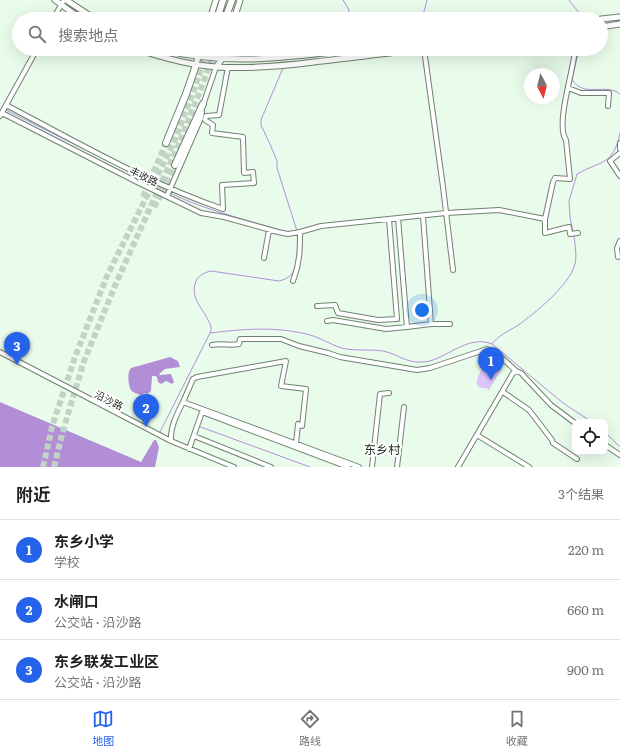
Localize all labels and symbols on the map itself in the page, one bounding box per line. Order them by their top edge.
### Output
north arrow [524,68,560,104]
street label: 丰收路 [127,162,161,189]
your location [412,300,432,320]
pin: 3 [4,332,30,365]
pin: 1 [478,347,504,380]
street label: 沿沙路 [92,386,126,413]
pin: 2 [133,394,159,427]
district label: 东乡村 [364,440,401,458]

